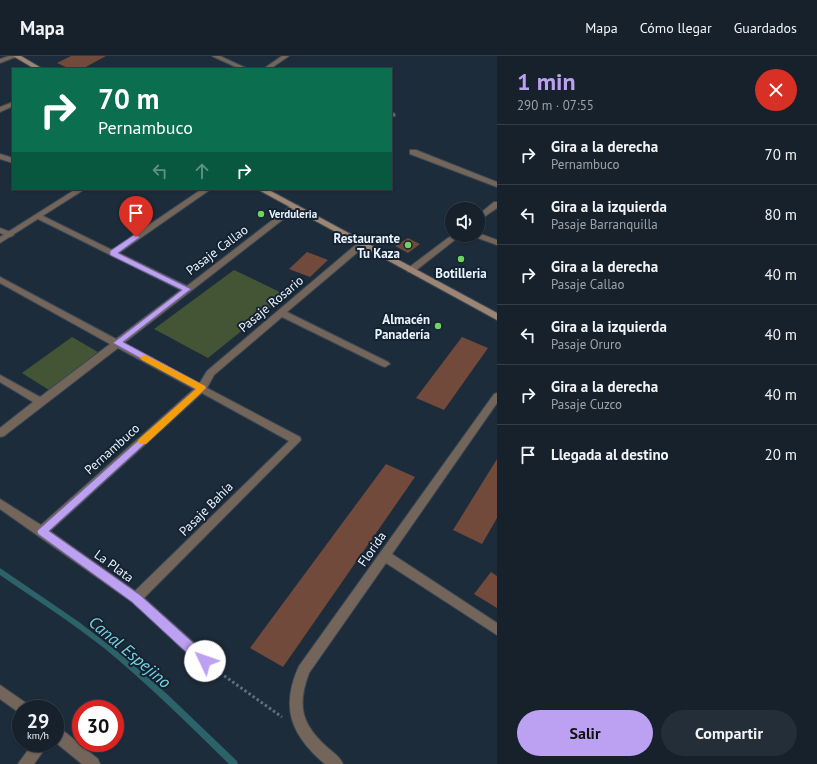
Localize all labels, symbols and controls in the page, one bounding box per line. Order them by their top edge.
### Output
text: Mapa [20,16,64,40]
text: Mapa [585,19,618,37]
text: Cómo llegar [640,19,712,37]
text: Guardados [734,19,797,37]
text: 1 min [517,66,576,97]
button: close [755,69,797,111]
text: 70 m [98,80,159,117]
icon: right [32,84,84,136]
text: 290 m · 07:55 [517,97,594,114]
text: Pernambuco [98,116,193,139]
text: Gira a la derecha [551,137,658,156]
icon: right [517,144,539,166]
text: 70 m [764,145,797,164]
text: Pernambuco [551,156,620,173]
icon: left [149,160,171,182]
icon: ahead [191,160,213,182]
icon: right [233,160,255,182]
pin [119,196,153,237]
text: Gira a la izquierda [551,197,667,216]
icon: arrive [125,202,147,224]
map controls [445,202,485,242]
button: sound [445,202,485,242]
icon: left [517,204,539,226]
text: 80 m [764,205,797,224]
place label: Verduleria [268,207,317,221]
marker: Verduleria [256,209,266,219]
text: Pasaje Barranquilla [551,216,658,233]
street label: Pasaje Callao [183,221,251,279]
place label: Restaurante Tu Kaza [334,230,400,262]
marker: Restaurante Tu Kaza [403,240,413,250]
marker: Botilleria [456,254,466,264]
text: Gira a la derecha [551,257,658,276]
icon: right [517,264,539,286]
place label: Botilleria [435,265,487,282]
text: 40 m [764,265,797,284]
street label: Pasaje Rosario [235,272,307,336]
text: Pasaje Callao [551,276,624,293]
place label: Almacén Panadería [375,311,430,343]
text: Gira a la izquierda [551,317,667,336]
marker: Almacén Panadería [433,321,443,331]
icon: left [517,324,539,346]
text: 40 m [764,325,797,344]
text: Pasaje Oruro [551,336,621,353]
text: Gira a la derecha [551,377,658,396]
icon: right [517,384,539,406]
text: 40 m [764,385,797,404]
text: Pasaje Cuzco [551,396,622,413]
street label: Pernambuco [81,420,143,478]
icon: arrive [517,444,539,466]
text: Llegada al destino [551,445,669,464]
text: 20 m [764,445,797,464]
street label: Pasaje Bahía [175,478,237,540]
street label: Florida [354,528,390,570]
street label: La Plata [91,546,137,586]
water label: Canal Espejino [84,611,176,693]
position arrow [184,640,226,682]
speed limit sign: 30 [72,700,124,752]
text: 29 [27,708,49,734]
button: Salir [517,710,653,756]
button: Compartir [661,710,797,756]
text: km/h [27,729,49,742]

